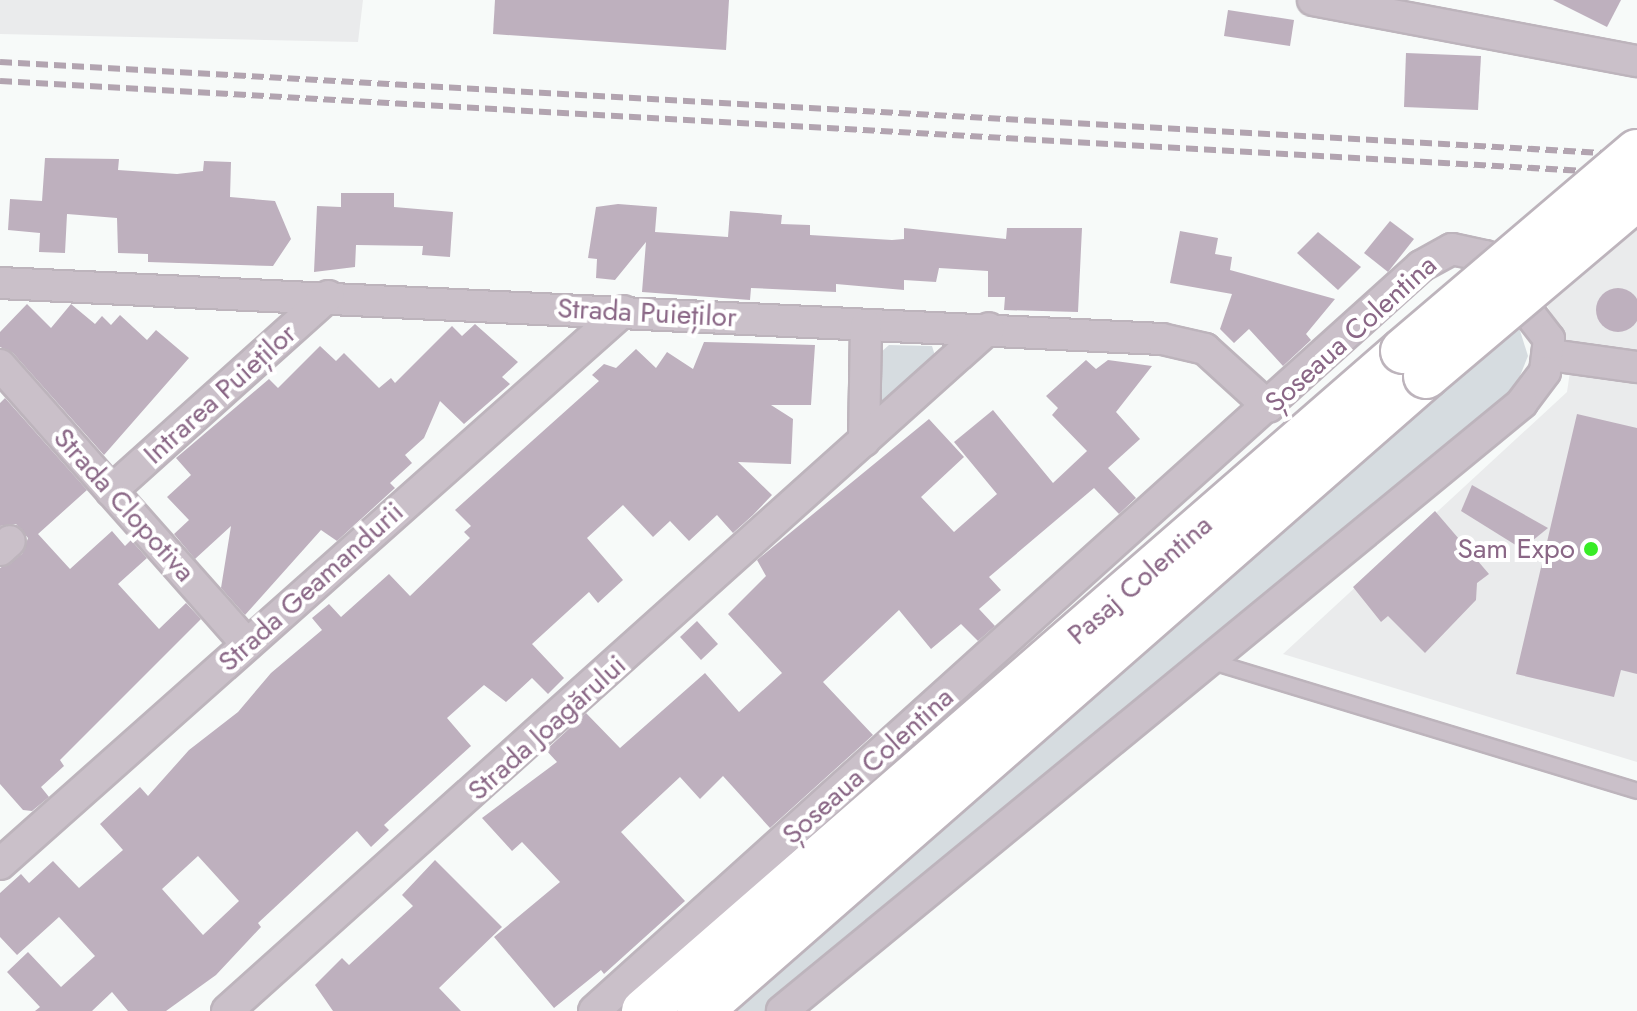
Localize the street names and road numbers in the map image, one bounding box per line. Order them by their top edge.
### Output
street label: Șoseaua Colentina [1259,248,1443,420]
street label: Strada Puieților [557,292,737,334]
street label: Intrarea Puieților [137,317,303,471]
street label: Strada Clopotiva [46,421,202,589]
street label: Strada Geamandurii [212,495,410,679]
street label: Pasaj Colentina [1061,508,1219,652]
street label: Strada Joagărului [461,648,633,808]
street label: Șoseaua Colentina [776,680,960,852]

